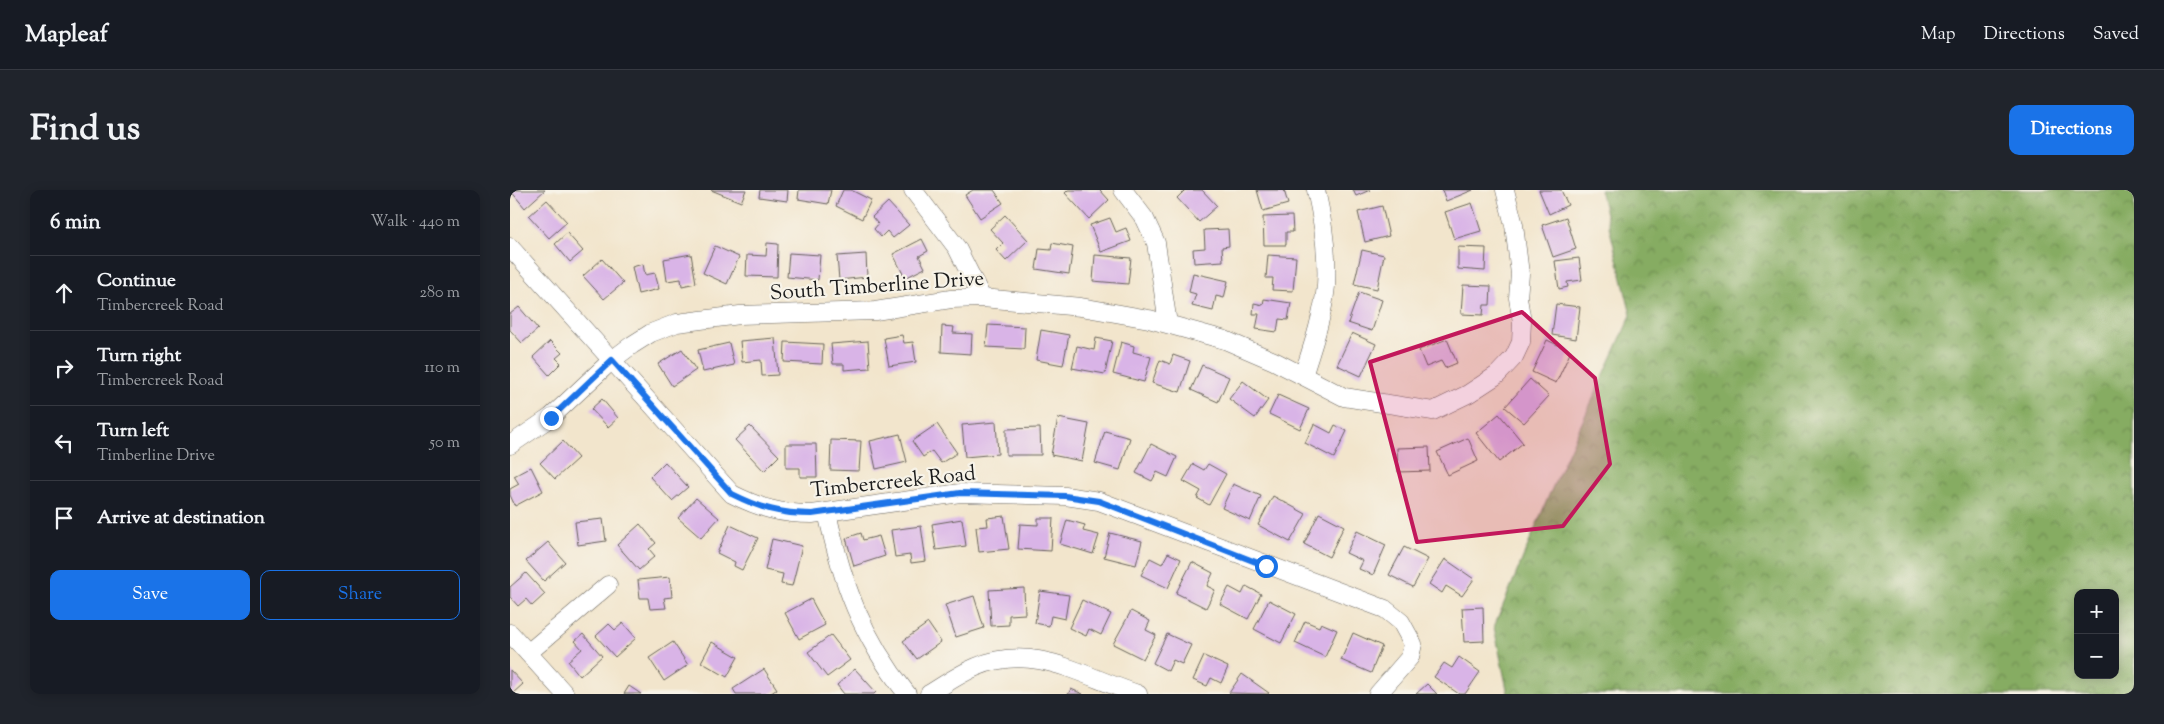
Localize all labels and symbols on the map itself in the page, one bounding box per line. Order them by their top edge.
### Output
street label: South Timberline Drive [769,265,985,309]
route end [540,407,563,430]
street label: Timbercreek Road [809,459,977,507]
route start [1255,555,1278,578]

